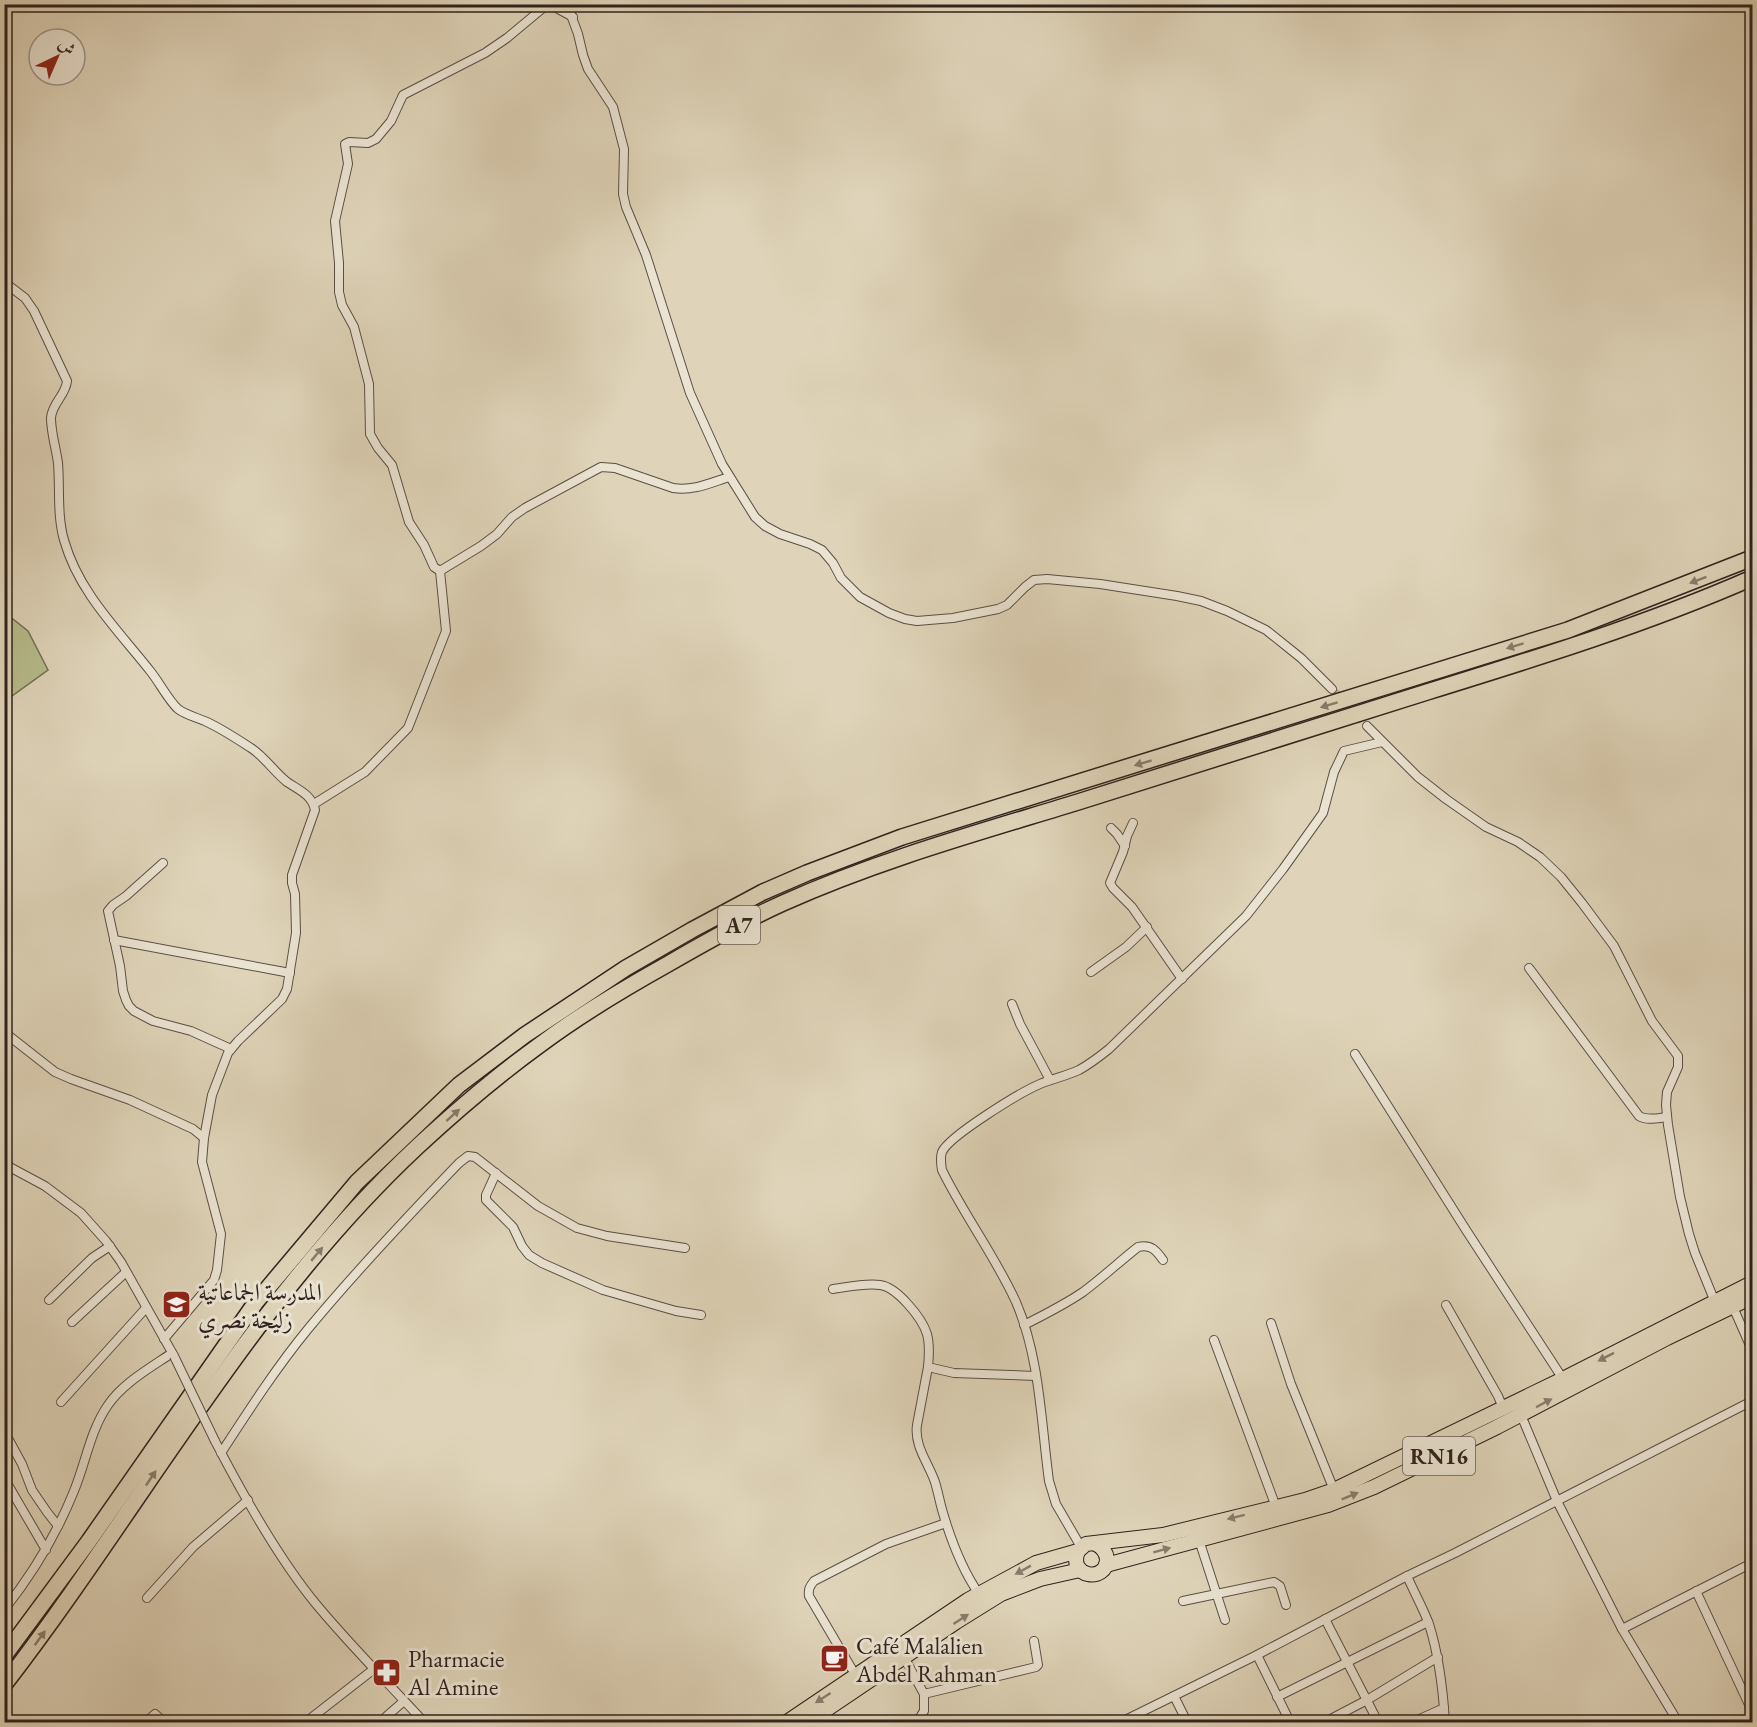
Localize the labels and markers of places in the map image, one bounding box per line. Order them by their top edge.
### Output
place label: المدرسة الجماعاتية زليخة نصري [198,1276,322,1339]
school or university icon: المدرسة الجماعاتية زليخة نصري [161,1289,193,1321]
place label: Café Malalien Abdel Rahman [855,1630,997,1689]
place label: Pharmacie Al Amine [407,1643,504,1702]
cafe icon: Café Malalien Abdel Rahman [819,1643,851,1675]
pharmacy icon: Pharmacie Al Amine [371,1656,403,1688]

